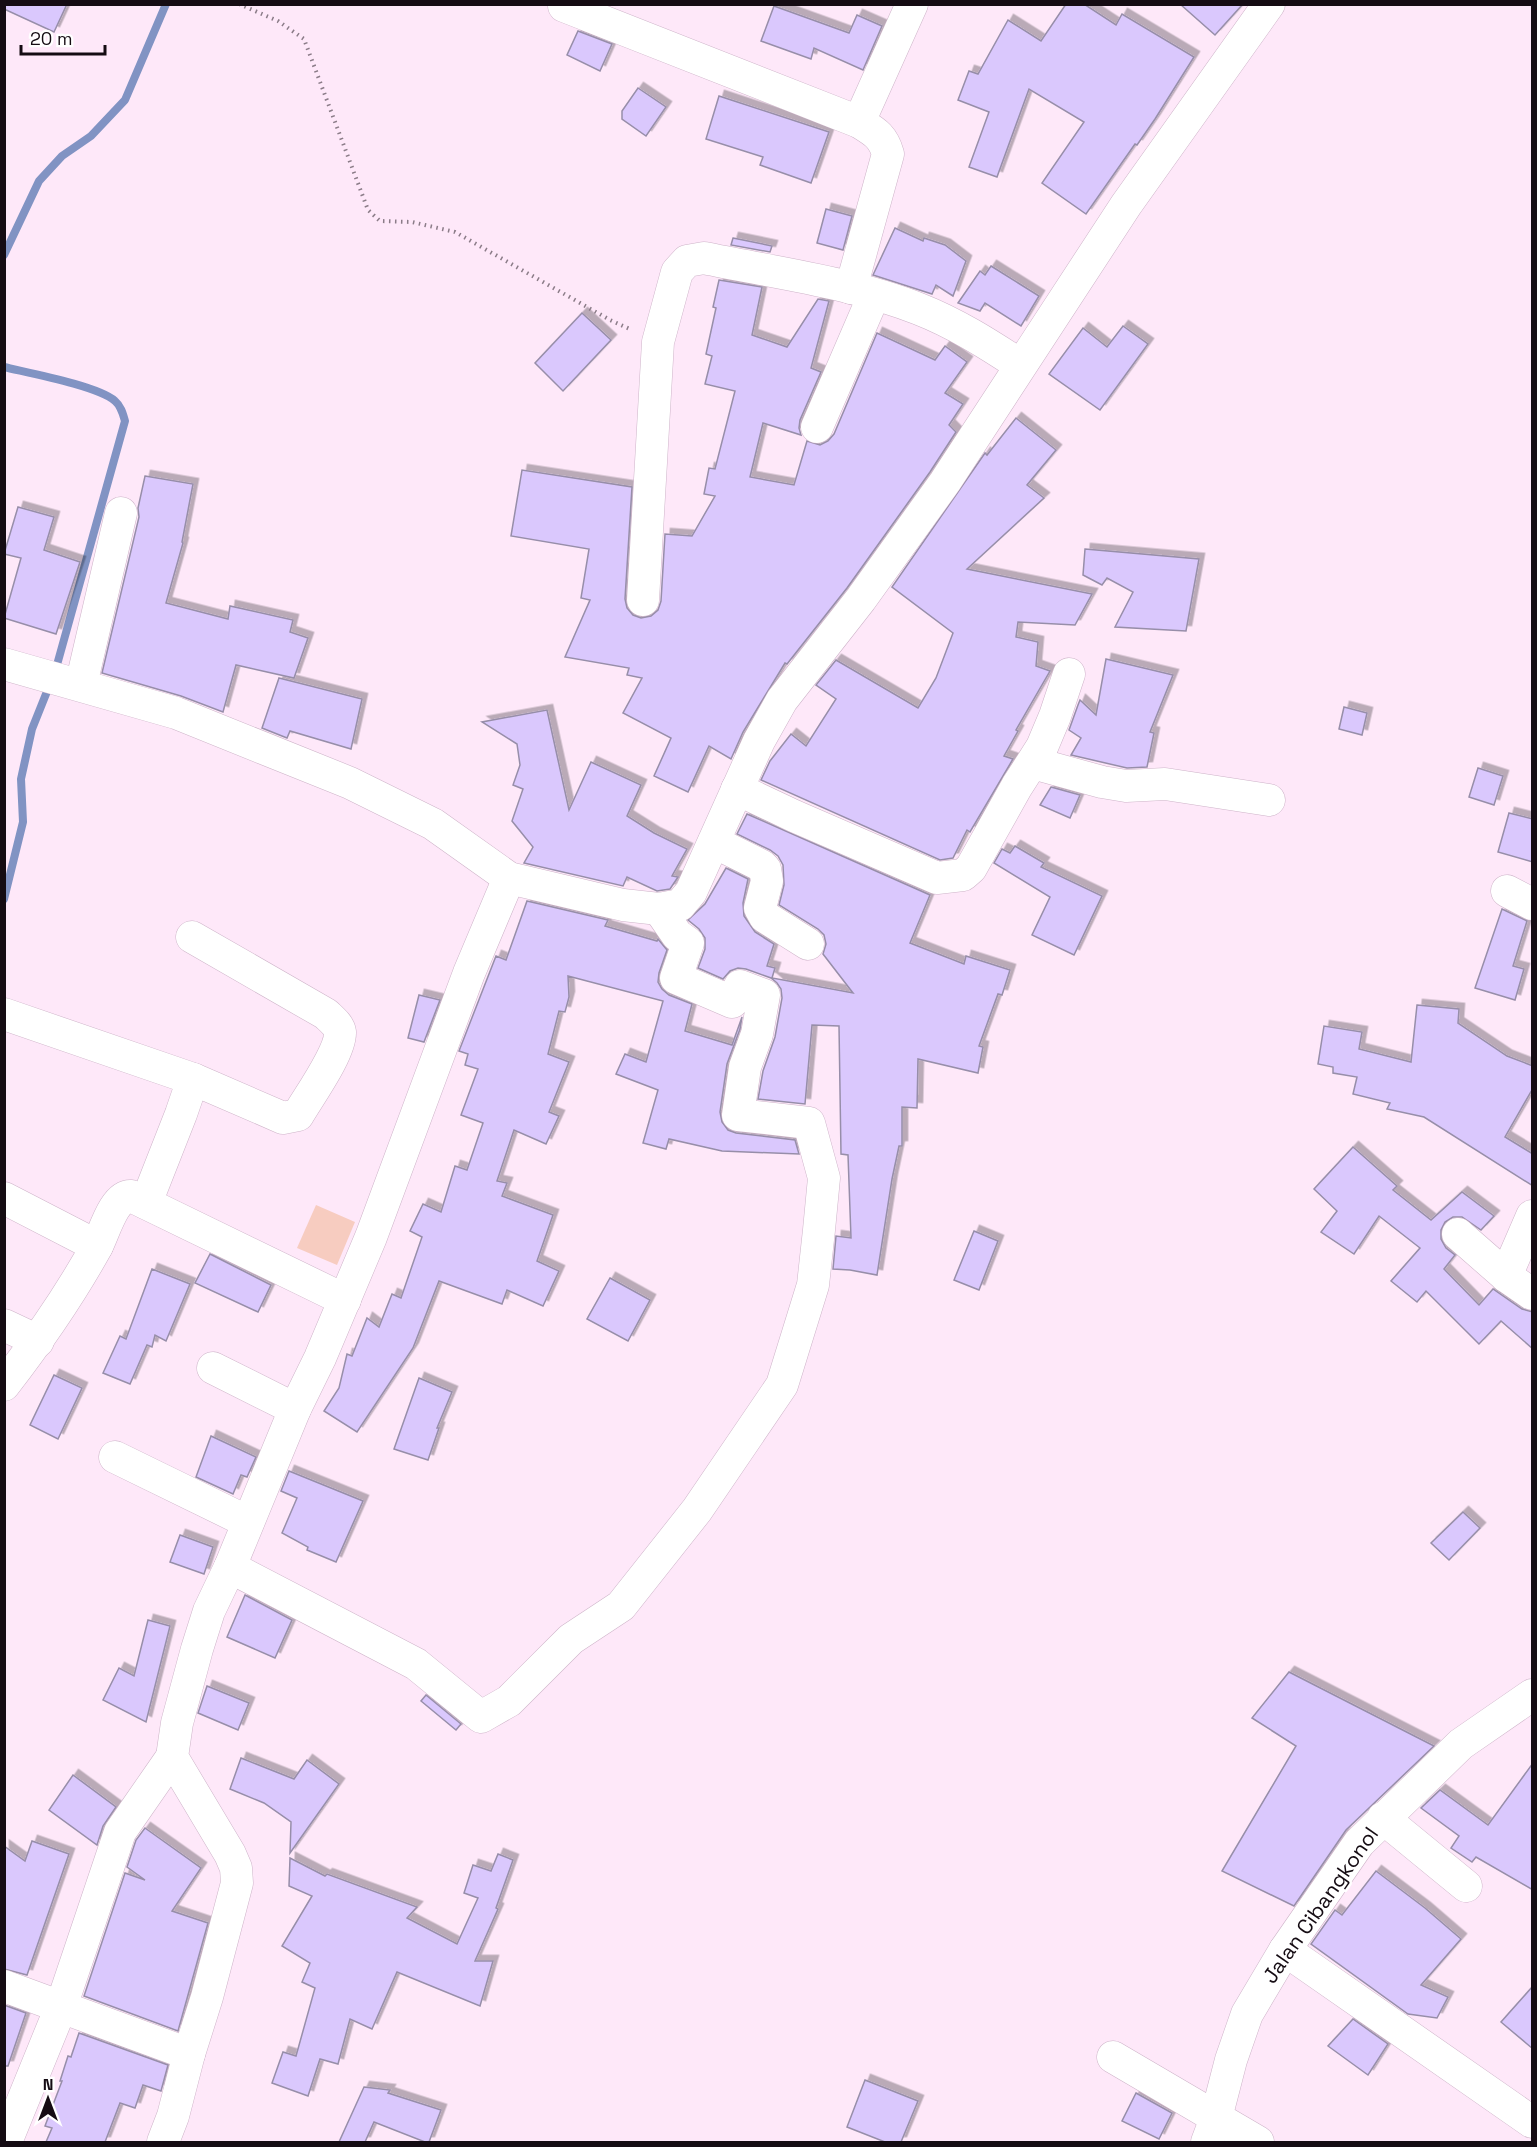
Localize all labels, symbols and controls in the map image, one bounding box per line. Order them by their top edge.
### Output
scale bar [21,18,105,56]
text: 20 m [30,27,73,50]
street label: Jalan Cibangkonol [1256,1822,1384,1988]
north arrow [18,2069,78,2129]
text: N [43,2074,53,2095]

